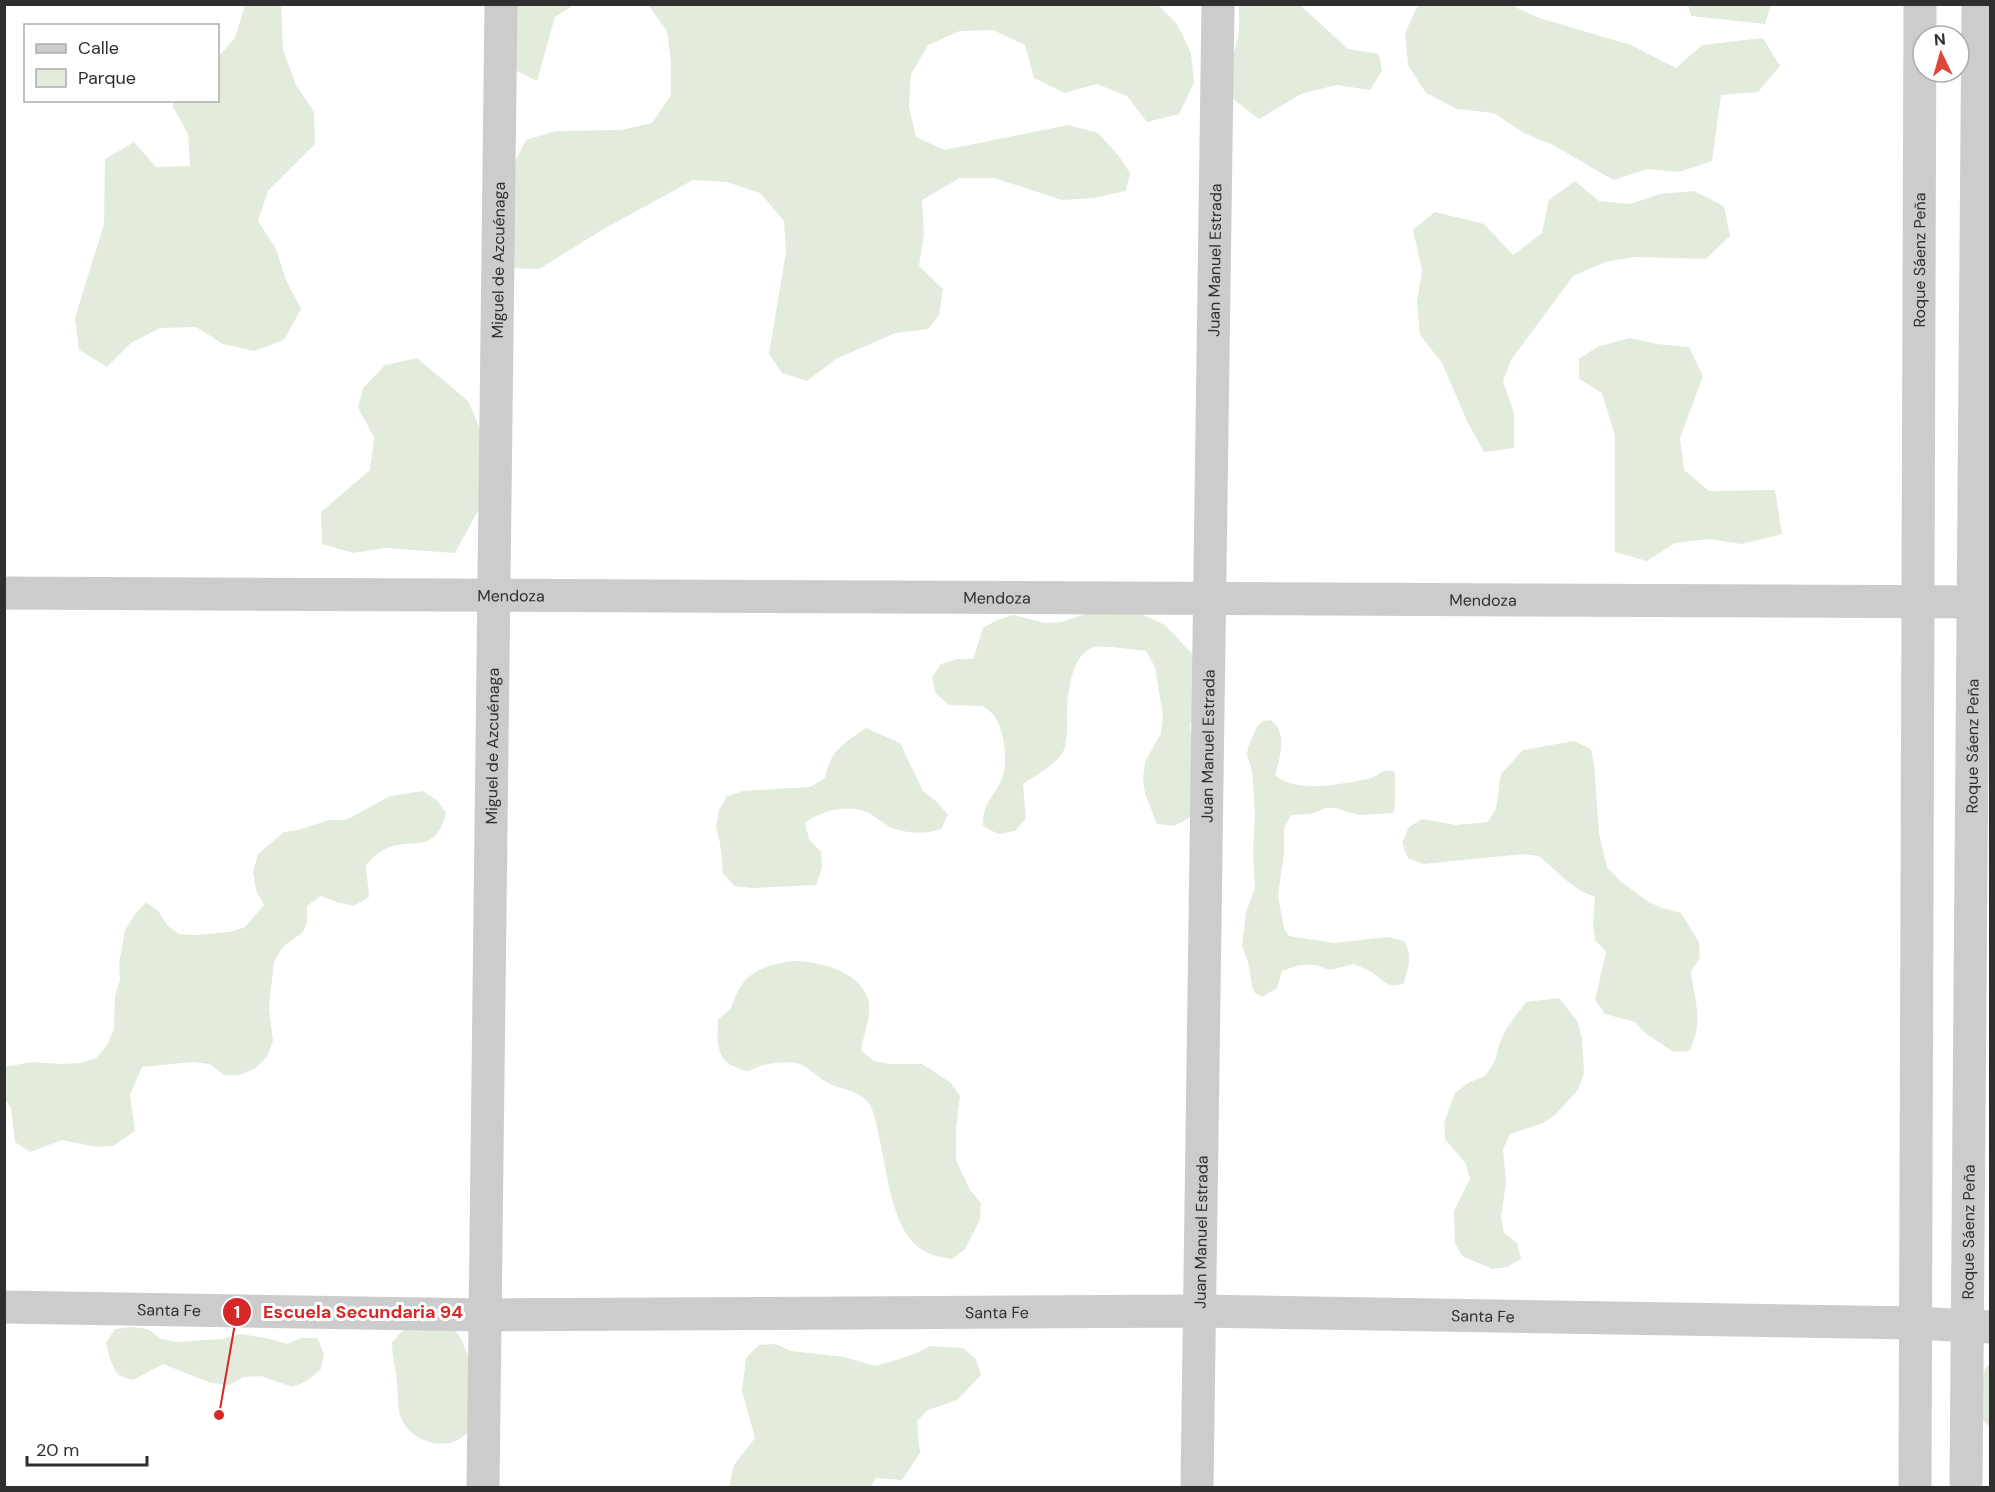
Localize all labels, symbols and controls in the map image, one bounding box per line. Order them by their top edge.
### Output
legend [24,24,219,102]
north arrow [1911,24,1971,84]
text: N [1933,29,1946,51]
text: Calle [78,36,119,60]
text: Parque [78,66,136,90]
street label: Miguel de Azcuénaga [487,182,510,339]
street label: Juan Manuel Estrada [1203,183,1226,337]
street label: Roque Sáenz Peña [1909,193,1930,327]
street label: Mendoza [477,585,545,606]
street label: Mendoza [963,587,1031,609]
street label: Mendoza [1449,590,1517,611]
street label: Miguel de Azcuénaga [481,668,504,825]
street label: Juan Manuel Estrada [1196,669,1220,823]
street label: Roque Sáenz Peña [1961,679,1984,814]
street label: Juan Manuel Estrada [1190,1155,1213,1309]
street label: Roque Sáenz Peña [1958,1165,1980,1300]
callout: Escuela Secundaria 94 [222,1294,475,1330]
street label: Santa Fe [137,1299,201,1321]
text: 1 [234,1300,240,1324]
text: Escuela Secundaria 94 [263,1300,463,1324]
street label: Santa Fe [965,1302,1029,1323]
street label: Santa Fe [1451,1305,1515,1327]
scale bar [27,1429,147,1467]
text: 20 m [36,1438,79,1462]

